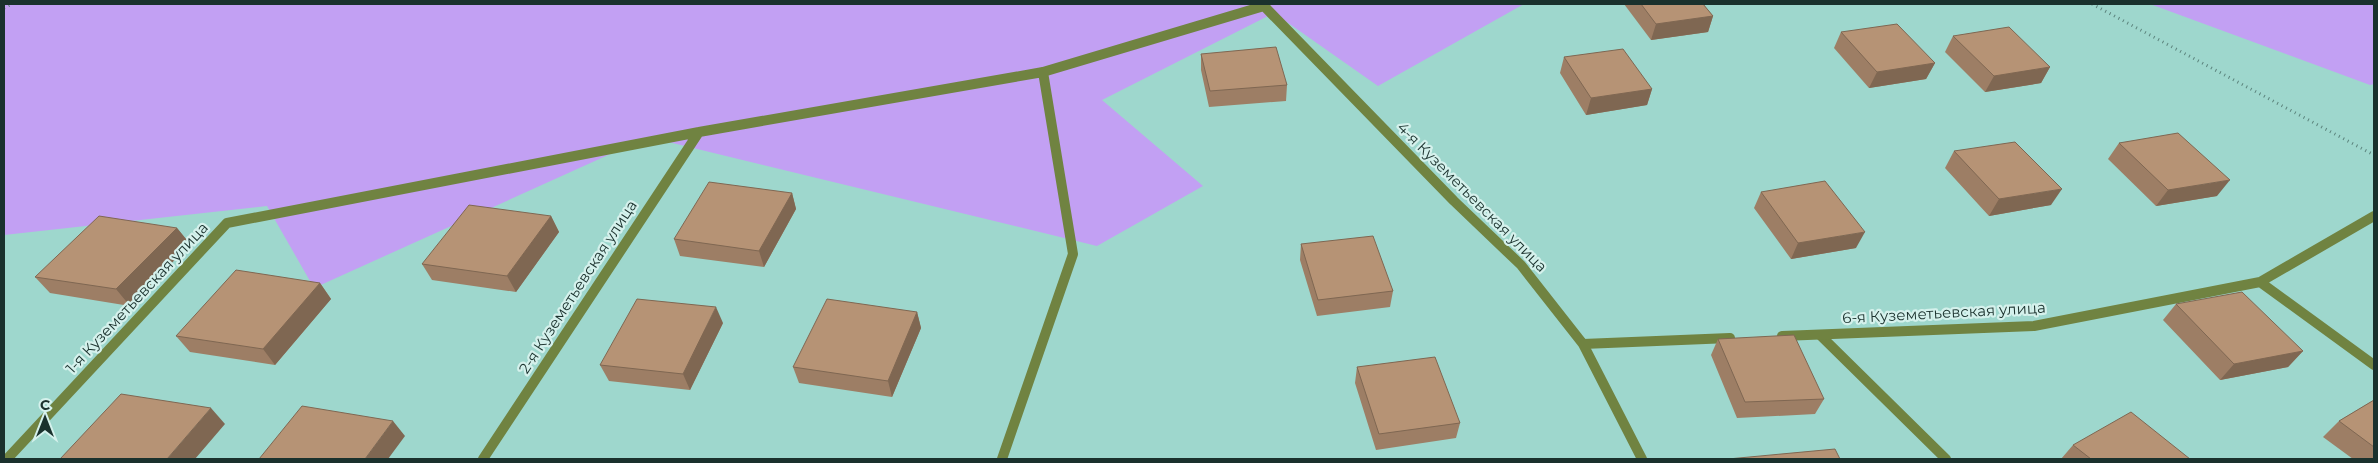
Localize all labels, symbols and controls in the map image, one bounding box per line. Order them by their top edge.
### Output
street label: 4-я Куземетьевская улица [1393,118,1551,276]
street label: 2-я Куземетьевская улица [514,196,641,377]
street label: 1-я Куземетьевская улица [62,218,212,377]
street label: 6-я Куземетьевская улица [1842,298,2046,327]
north arrow [20,393,70,443]
text: С [40,396,50,414]

